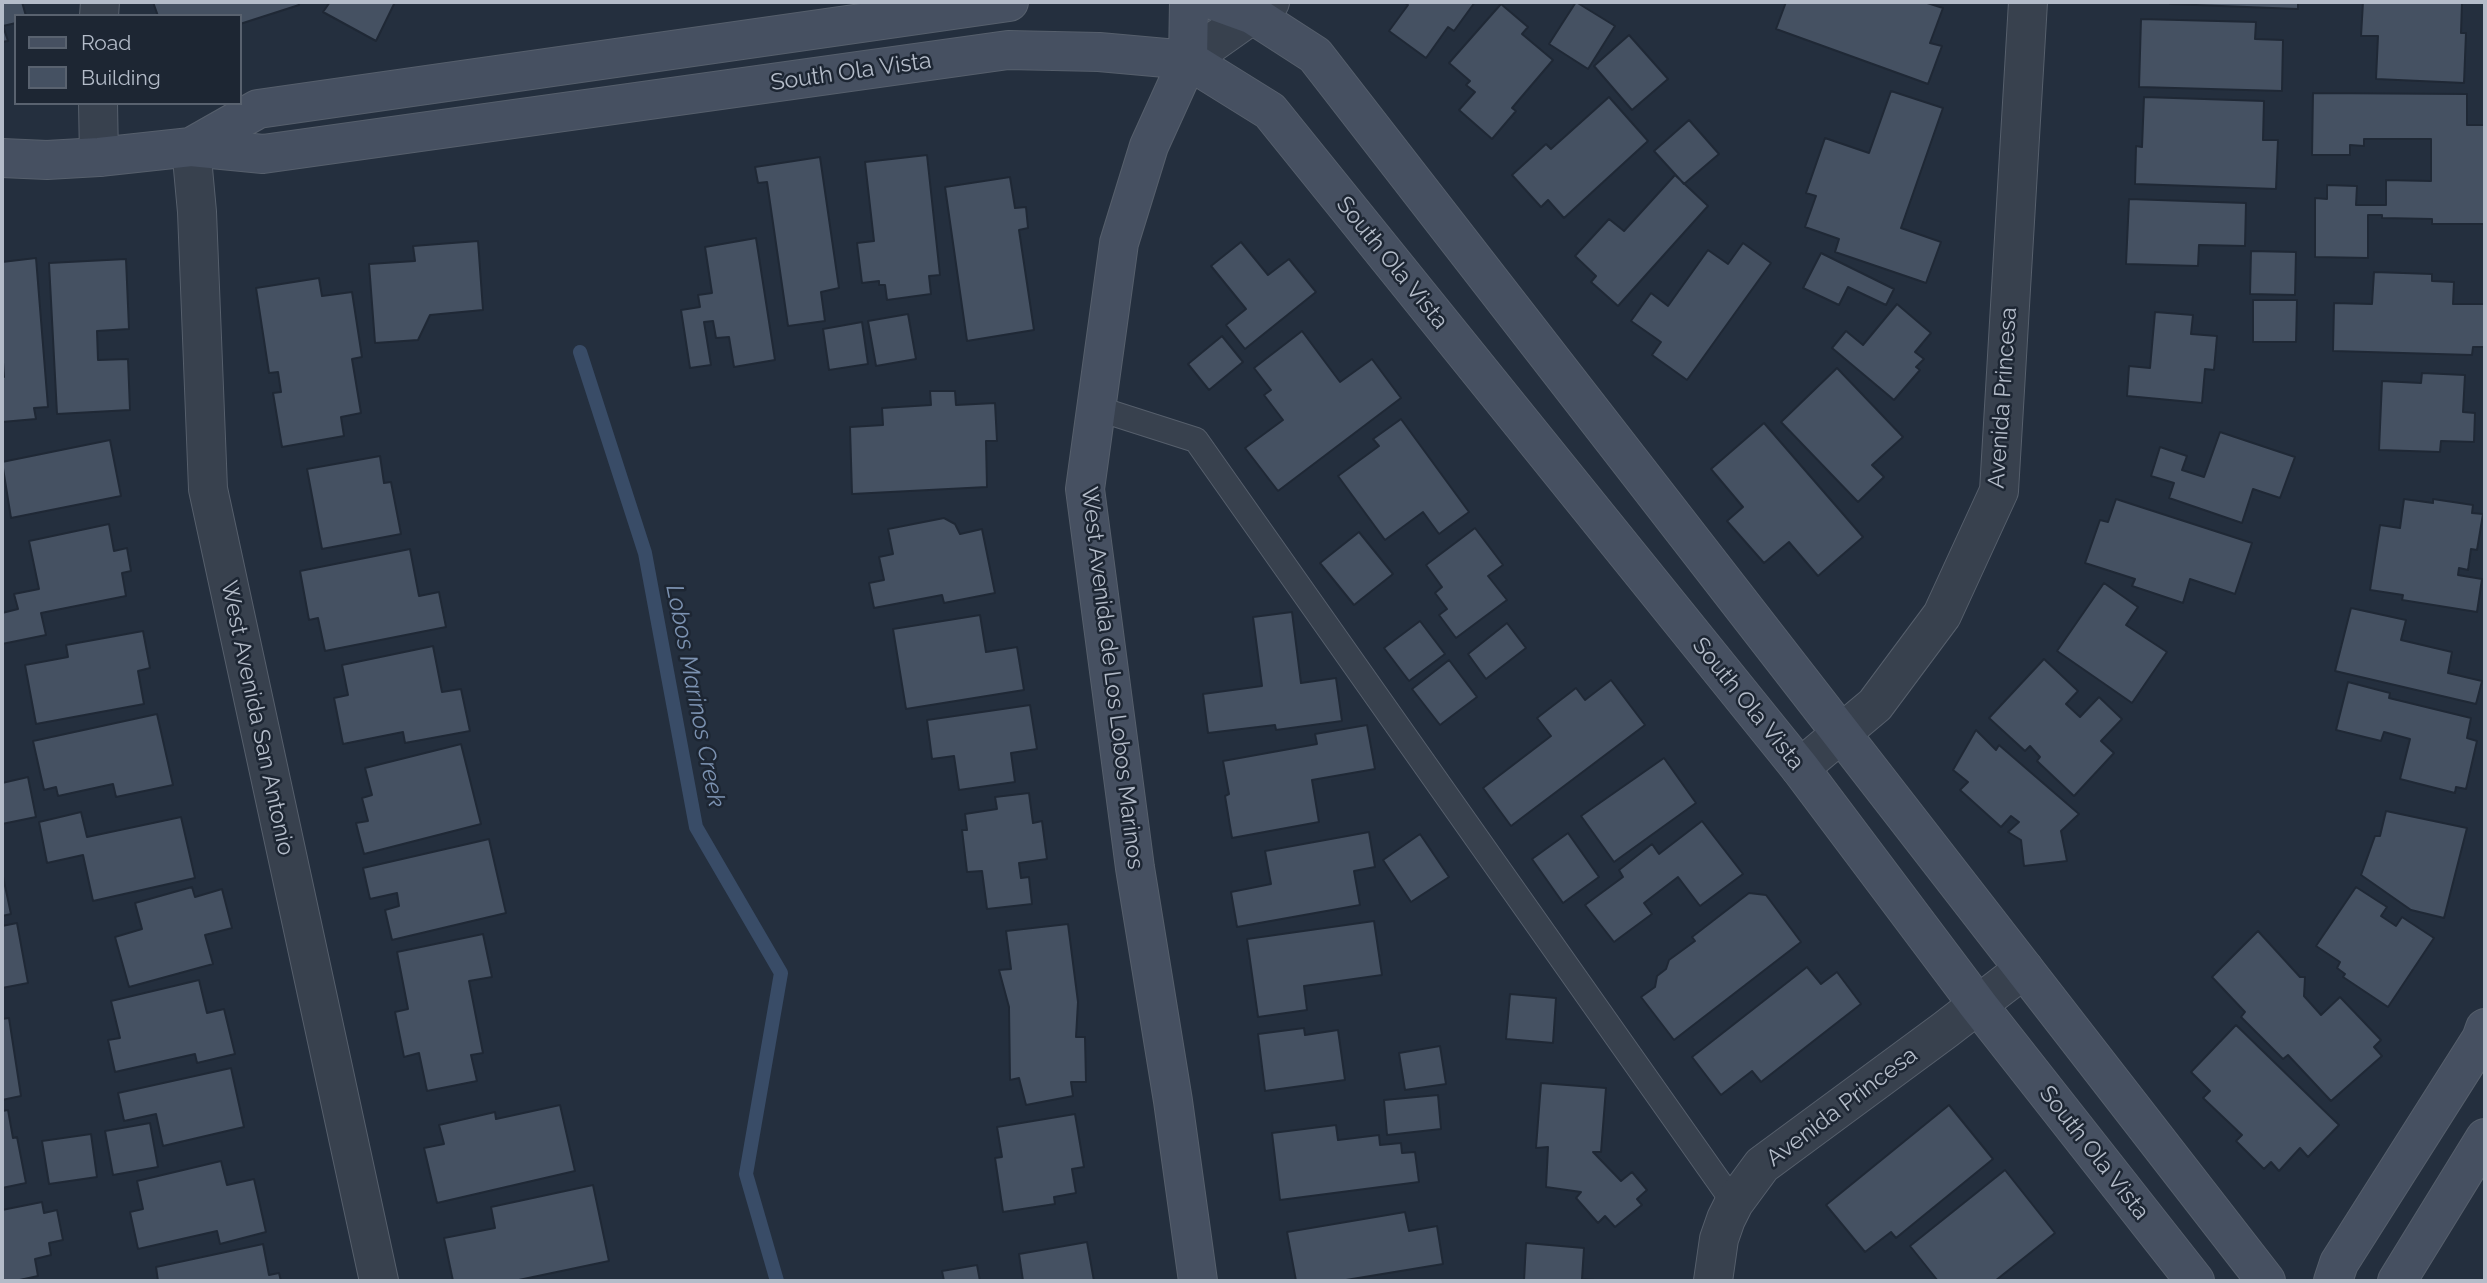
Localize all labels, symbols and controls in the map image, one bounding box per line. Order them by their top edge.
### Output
legend [14,14,242,105]
text: Road [81,30,131,55]
street label: South Ola Vista [769,47,933,97]
text: Building [81,65,161,90]
street label: South Ola Vista [1330,191,1454,335]
street label: Avenida Princesa [1983,306,2023,490]
street label: West Avenida de Los Lobos Marinos [1075,485,1149,871]
street label: West Avenida San Antonio [214,578,300,858]
water label: Lobos Marinos Creek [659,582,731,810]
street label: South Ola Vista [1686,632,1810,776]
street label: Avenida Princesa [1761,1041,1923,1173]
street label: South Ola Vista [2033,1081,2155,1225]

